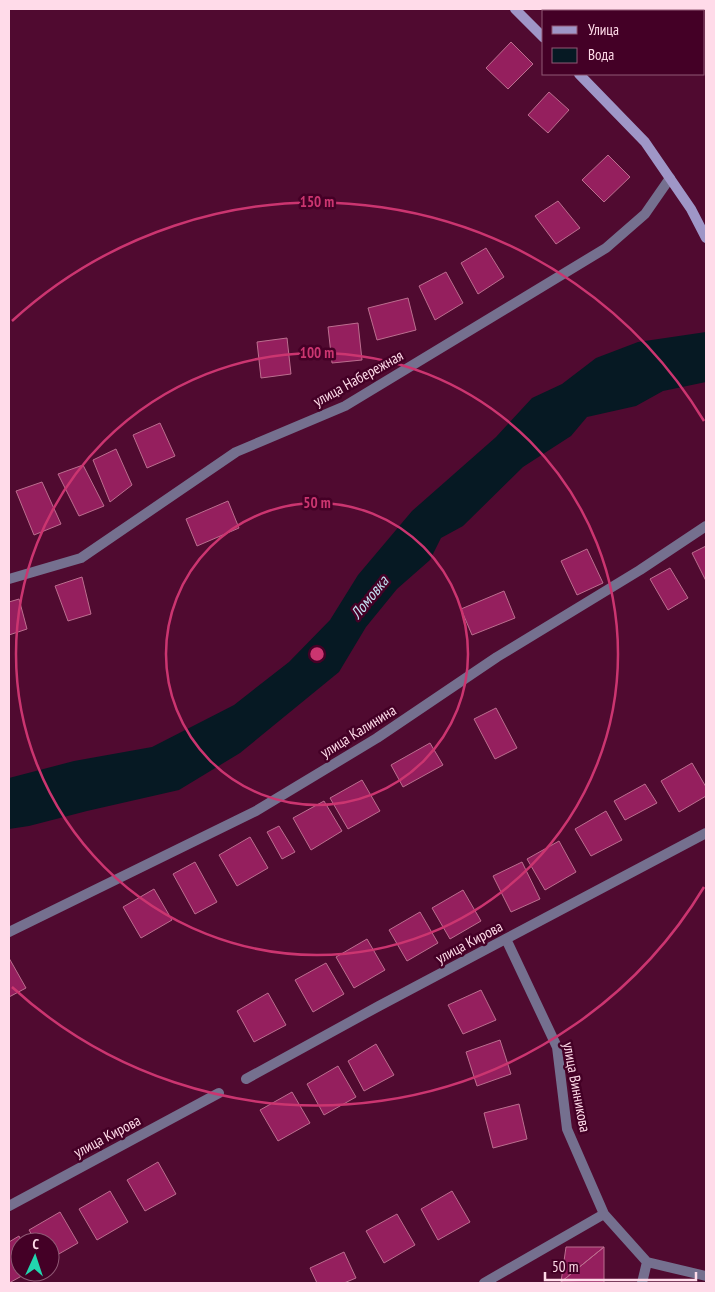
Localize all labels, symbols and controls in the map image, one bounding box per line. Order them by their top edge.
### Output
legend [542,10,705,75]
text: Улица [588,20,619,39]
text: Вода [588,45,614,64]
text: 150 m [300,192,334,211]
text: 100 m [300,343,334,362]
street label: улица Набережная [310,345,406,410]
text: 50 m [303,493,331,512]
water label: Ломовка [345,570,393,623]
centre of rings [308,645,326,663]
street label: улица Калинина [317,700,399,762]
street label: улица Кирова [432,916,506,968]
street label: улица Винникова [559,1040,595,1134]
street label: улица Кирова [70,1110,144,1162]
north arrow [10,1232,60,1282]
text: С [32,1235,40,1253]
scale bar [545,1250,696,1282]
text: 50 m [552,1257,578,1276]

